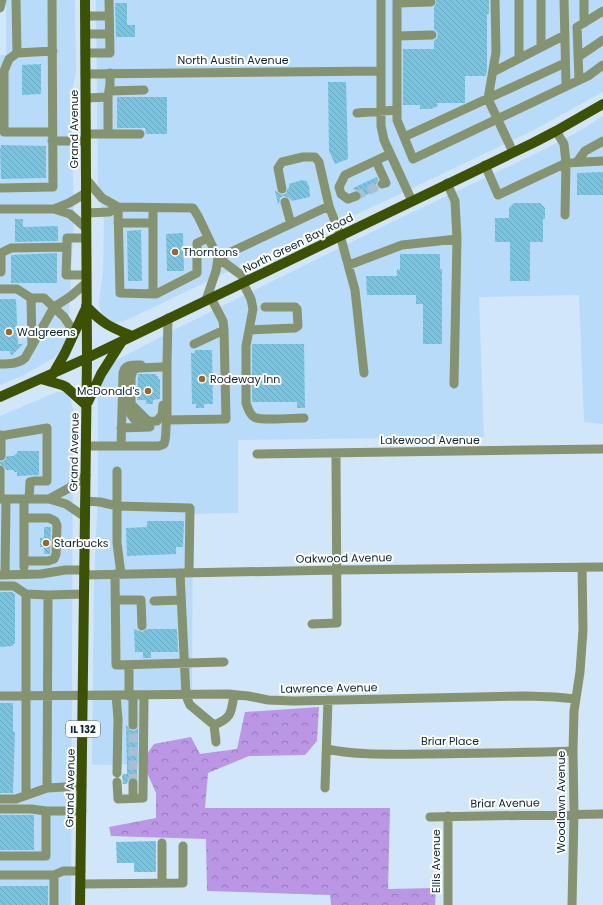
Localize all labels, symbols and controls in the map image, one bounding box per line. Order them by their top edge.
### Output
street label: North Austin Avenue [177,52,289,68]
street label: Grand Avenue [66,89,82,168]
street label: North Green Bay Road [240,209,356,277]
place label: Thorntons [183,244,238,260]
marker: Thorntons [170,247,180,257]
place label: Walgreens [17,324,76,340]
marker: Walgreens [4,327,14,337]
place label: Rodeway Inn [210,371,280,387]
marker: Rodeway Inn [197,374,207,384]
place label: McDonald's [77,383,140,399]
marker: McDonald's [143,386,153,396]
street label: Grand Avenue [65,412,83,492]
street label: Lakewood Avenue [380,432,480,448]
place label: Starbucks [54,535,109,551]
marker: Starbucks [41,538,51,548]
street label: Oakwood Avenue [296,549,393,567]
street label: Lawrence Avenue [280,679,378,697]
road number: IL 132 [66,721,100,737]
street label: Briar Place [421,733,479,749]
street label: Grand Avenue [61,748,79,828]
street label: Woodlawn Avenue [553,750,569,853]
street label: Briar Avenue [470,794,540,812]
street label: Ellis Avenue [428,829,444,893]

